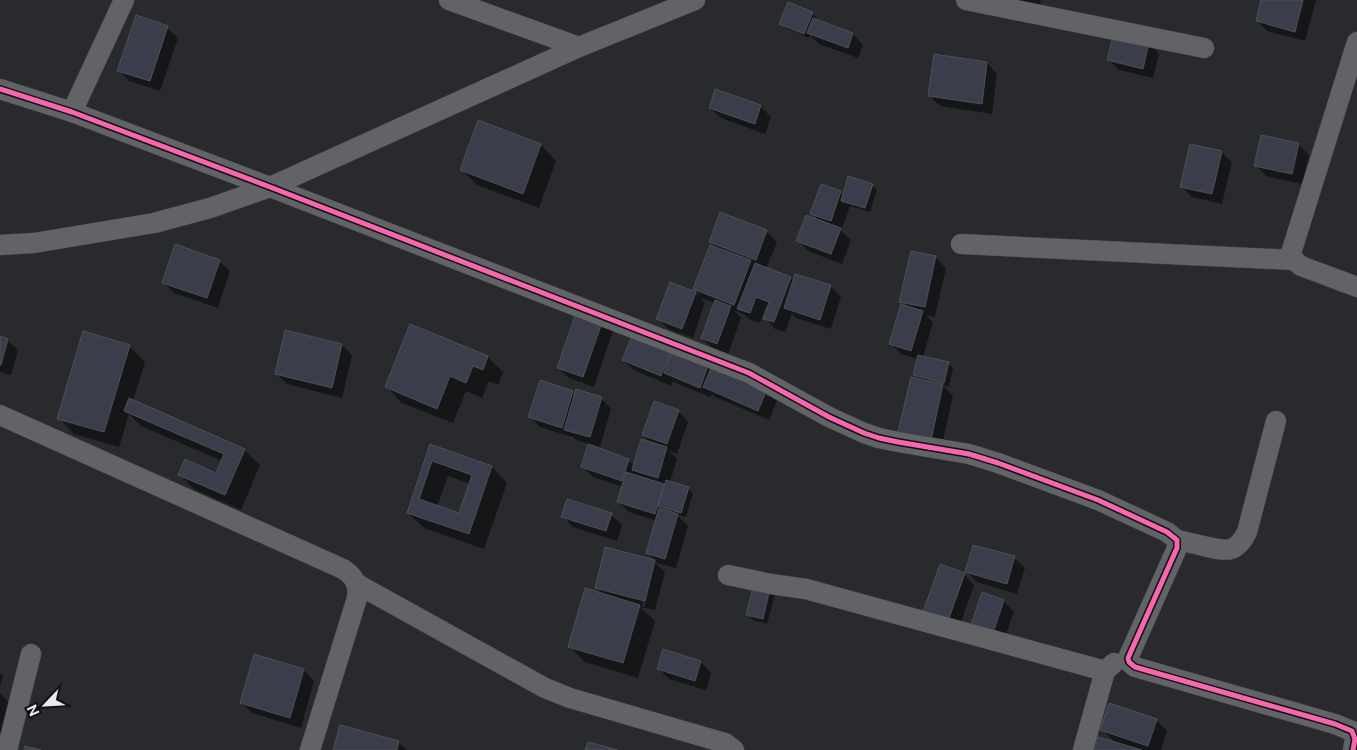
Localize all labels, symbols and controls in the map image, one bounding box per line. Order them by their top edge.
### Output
north arrow [20,680,70,730]
text: N [24,702,43,719]

